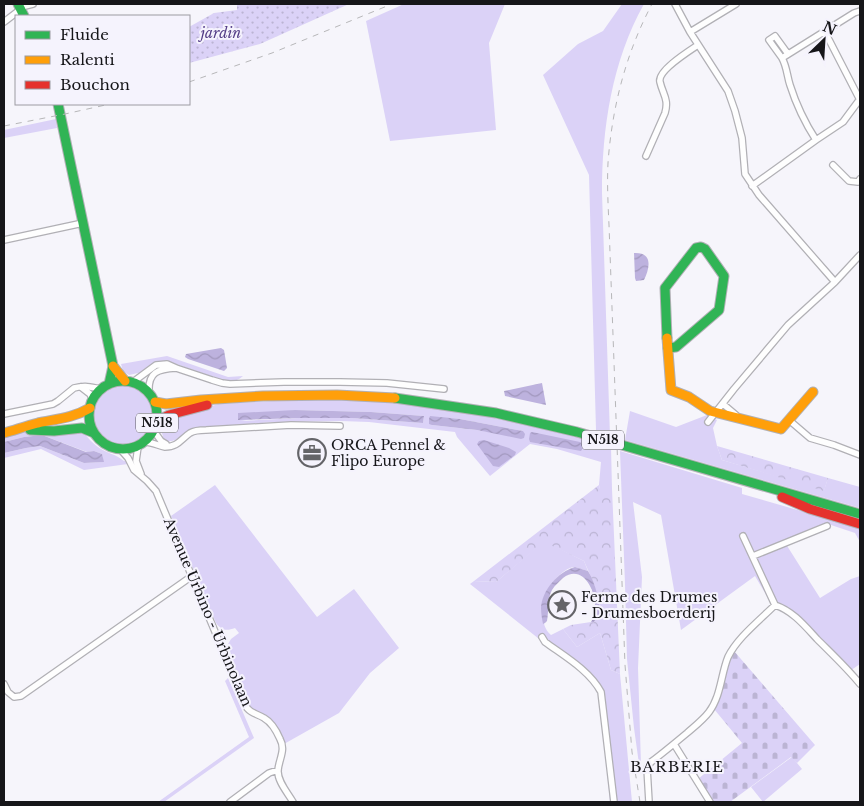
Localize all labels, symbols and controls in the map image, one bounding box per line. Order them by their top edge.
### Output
legend [15,15,190,105]
north arrow [799,15,849,65]
text: N [820,17,839,39]
park label: jardin [198,24,241,42]
text: Fluide [60,25,109,44]
text: Ralenti [60,50,115,69]
text: Bouchon [60,75,130,94]
road number: N518 [136,413,178,432]
road number: N518 [582,430,624,450]
place label: ORCA Pennel & Flipo Europe [331,436,446,470]
office icon: ORCA Pennel & Flipo Europe [297,438,327,468]
street label: Avenue Urbino - Urbinolaan [160,514,256,710]
place label: Ferme des Drumes - Drumesboerderij [581,588,717,622]
place icon: Ferme des Drumes - Drumesboerderij [547,590,577,620]
district label: BARBERIE [630,757,724,776]

